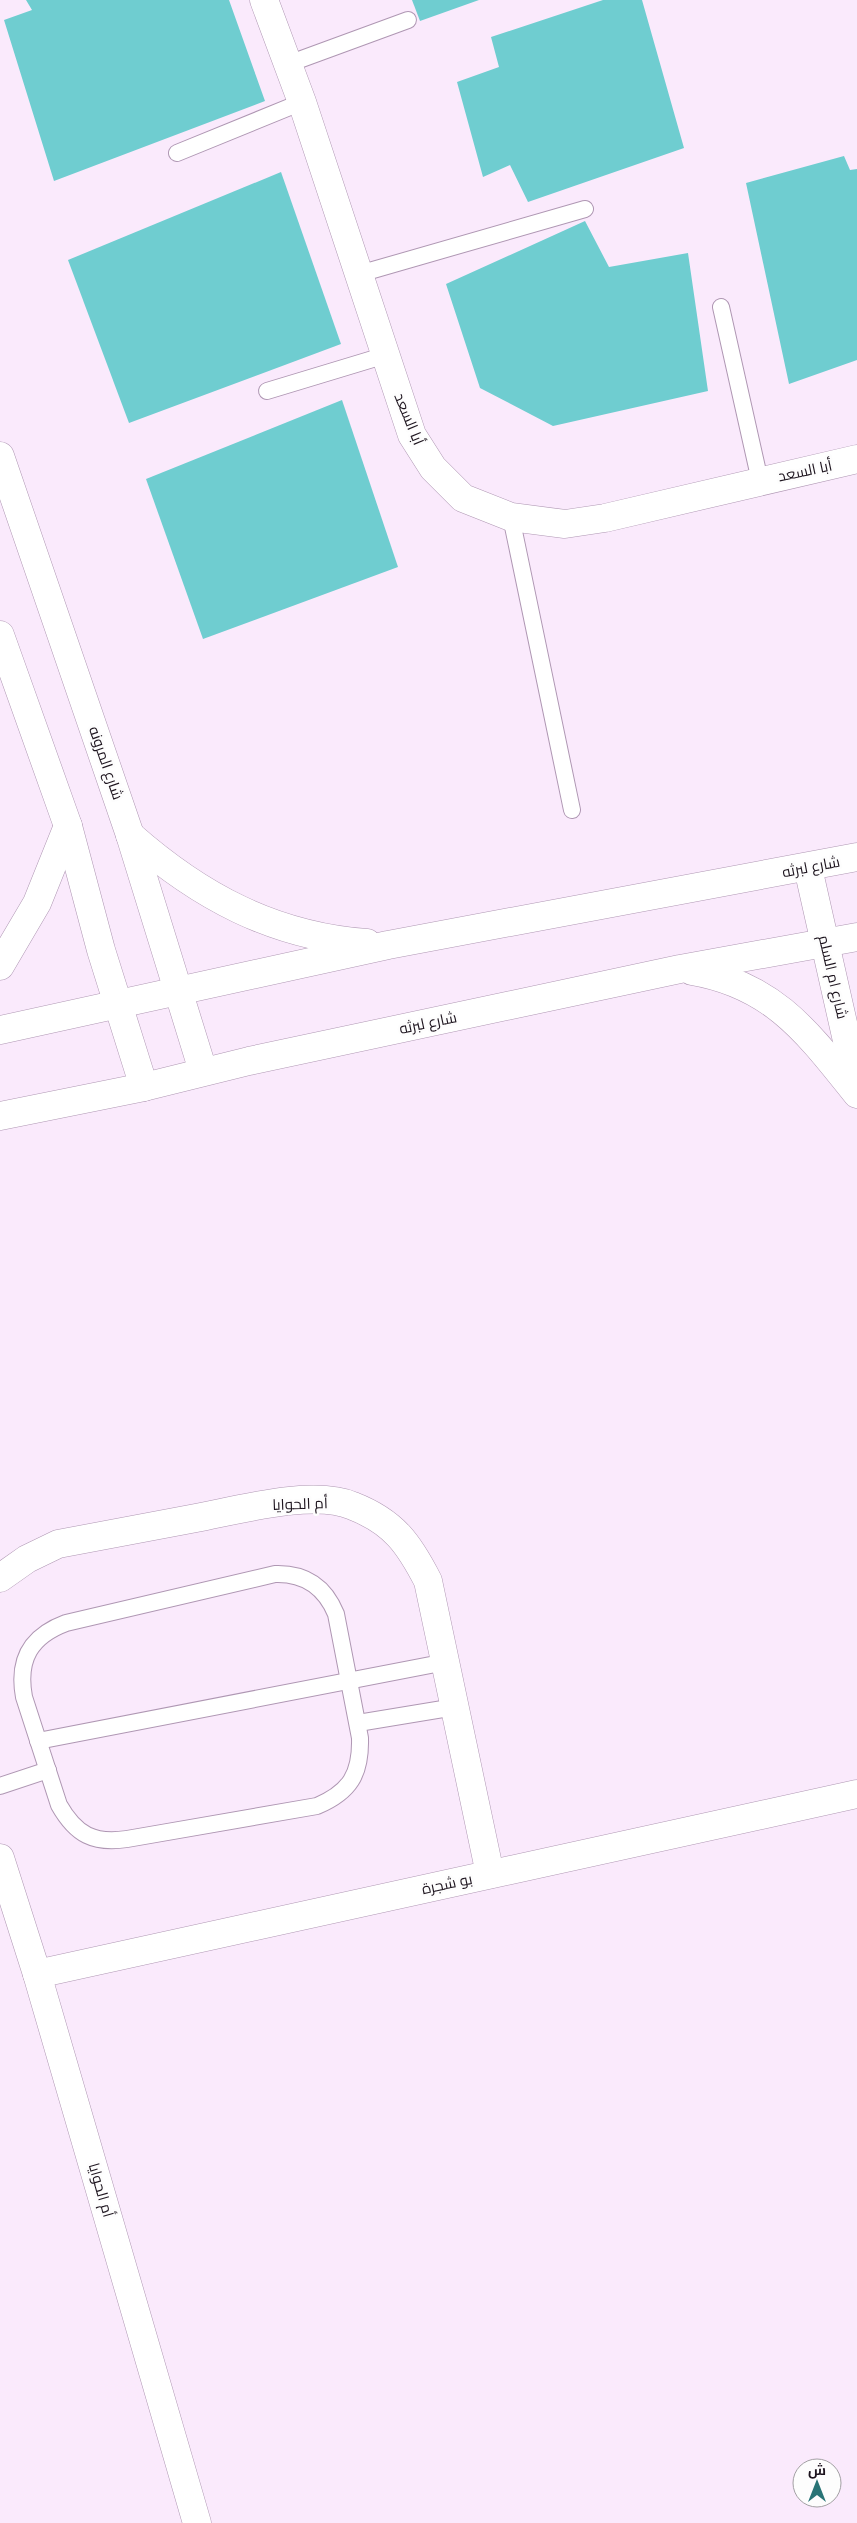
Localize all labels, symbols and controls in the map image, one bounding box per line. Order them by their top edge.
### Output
street label: أبا السعد [391,390,429,447]
street label: أبا السعد [776,456,833,485]
street label: شارع المرونه [83,724,126,803]
street label: شارع لبرثه [781,854,842,883]
street label: شارع ام السلم [813,934,850,1021]
street label: شارع لبرثه [398,1009,459,1040]
street label: أم الحوايا [272,1493,328,1515]
street label: بو شجرة [420,1871,474,1898]
street label: أم الحوايا [84,2161,118,2219]
north arrow [792,2458,842,2508]
text: ش [808,2462,826,2479]

